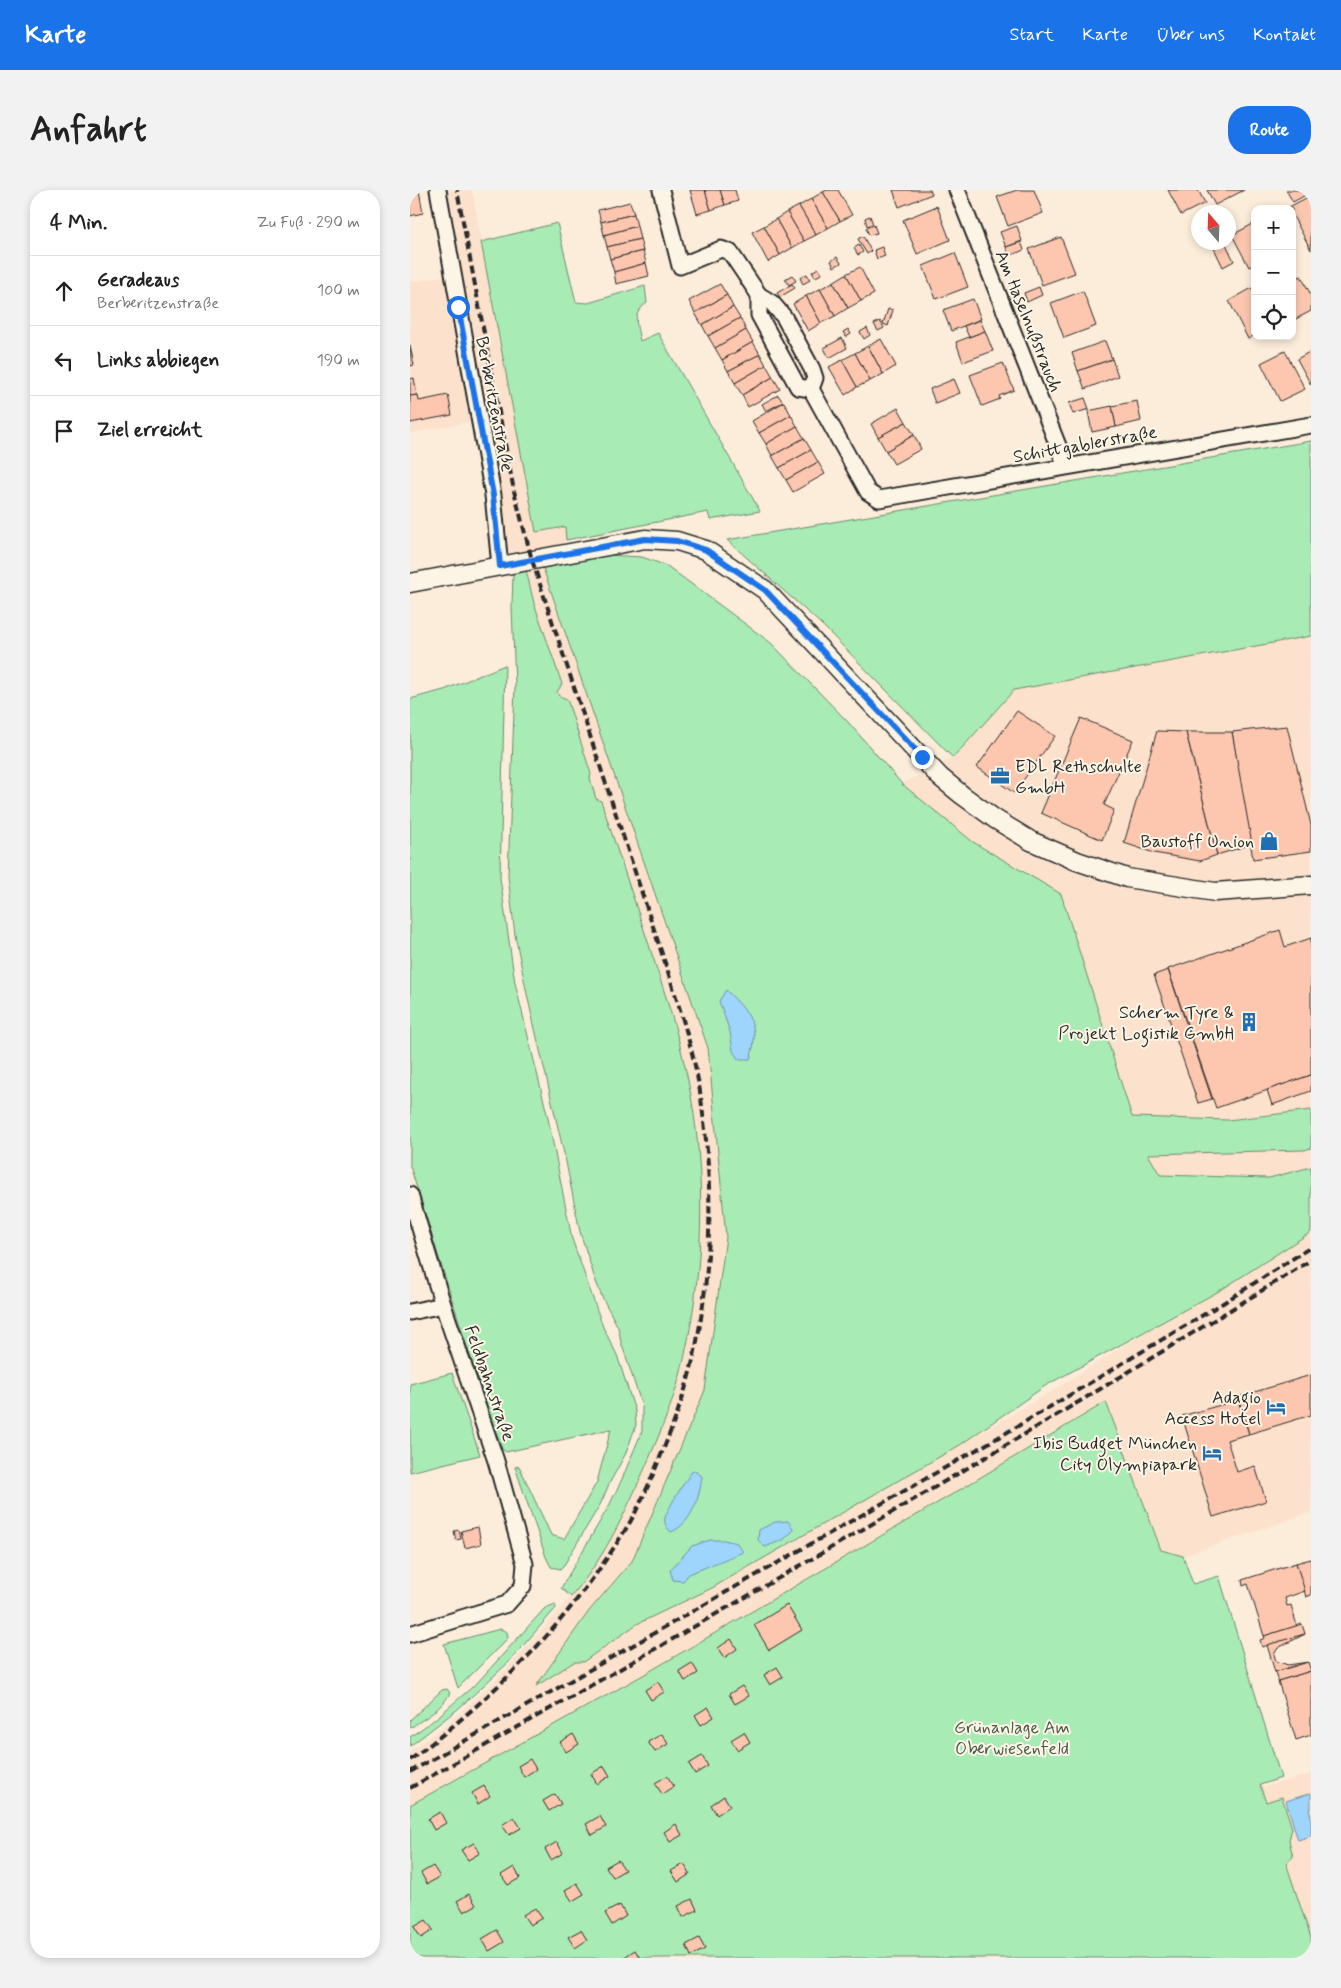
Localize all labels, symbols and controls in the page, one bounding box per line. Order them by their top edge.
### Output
text: Karte [25,20,86,51]
text: Start [1010,23,1054,47]
text: Karte [1082,23,1128,47]
text: Über uns [1156,23,1225,47]
text: Kontakt [1253,23,1316,47]
button: Route [1228,106,1311,154]
text: Anfahrt [30,107,147,153]
north arrow [1191,205,1236,250]
map controls [1251,205,1296,340]
button: + [1251,205,1296,250]
text: 4 Min. [50,209,107,237]
text: Zu Fuß · 290 m [257,212,360,233]
street label: Am Haselnußstrauch [989,247,1067,396]
button: − [1251,250,1296,295]
text: Geradeaus [97,268,179,293]
icon: ahead [50,277,78,305]
text: 100 m [317,280,360,301]
text: Berberitzenstraße [97,293,219,314]
button: locate [1251,295,1296,340]
route start [447,296,470,319]
street label: Berberitzenstraße [469,335,519,474]
icon: left [50,347,78,375]
text: Links abbiegen [97,348,219,373]
text: 190 m [317,350,360,371]
icon: arrive [50,417,78,445]
text: Ziel erreicht [97,418,202,443]
street label: Schittgablerstraße [1011,420,1159,469]
route end [911,746,934,769]
place label: EDL Rethschulte GmbH [1015,755,1142,800]
office icon: EDL Rethschulte GmbH [989,765,1011,787]
place label: Baustoff Union [1141,830,1254,854]
shop icon: Baustoff Union [1258,830,1280,852]
place label: Scherm Tyre & Projekt Logistik GmbH [1058,1001,1234,1048]
building icon: Scherm Tyre & Projekt Logistik GmbH [1238,1011,1260,1033]
street label: Feldbahnstraße [458,1322,520,1445]
place label: Adagio Access Hotel [1165,1386,1261,1431]
hotel icon: Adagio Access Hotel [1265,1396,1287,1418]
place label: Ibis Budget München City Olympiapark [1033,1432,1197,1477]
hotel icon: Ibis Budget München City Olympiapark [1201,1442,1223,1464]
park label: Grünanlage Am Oberwiesenfeld [954,1716,1070,1761]

